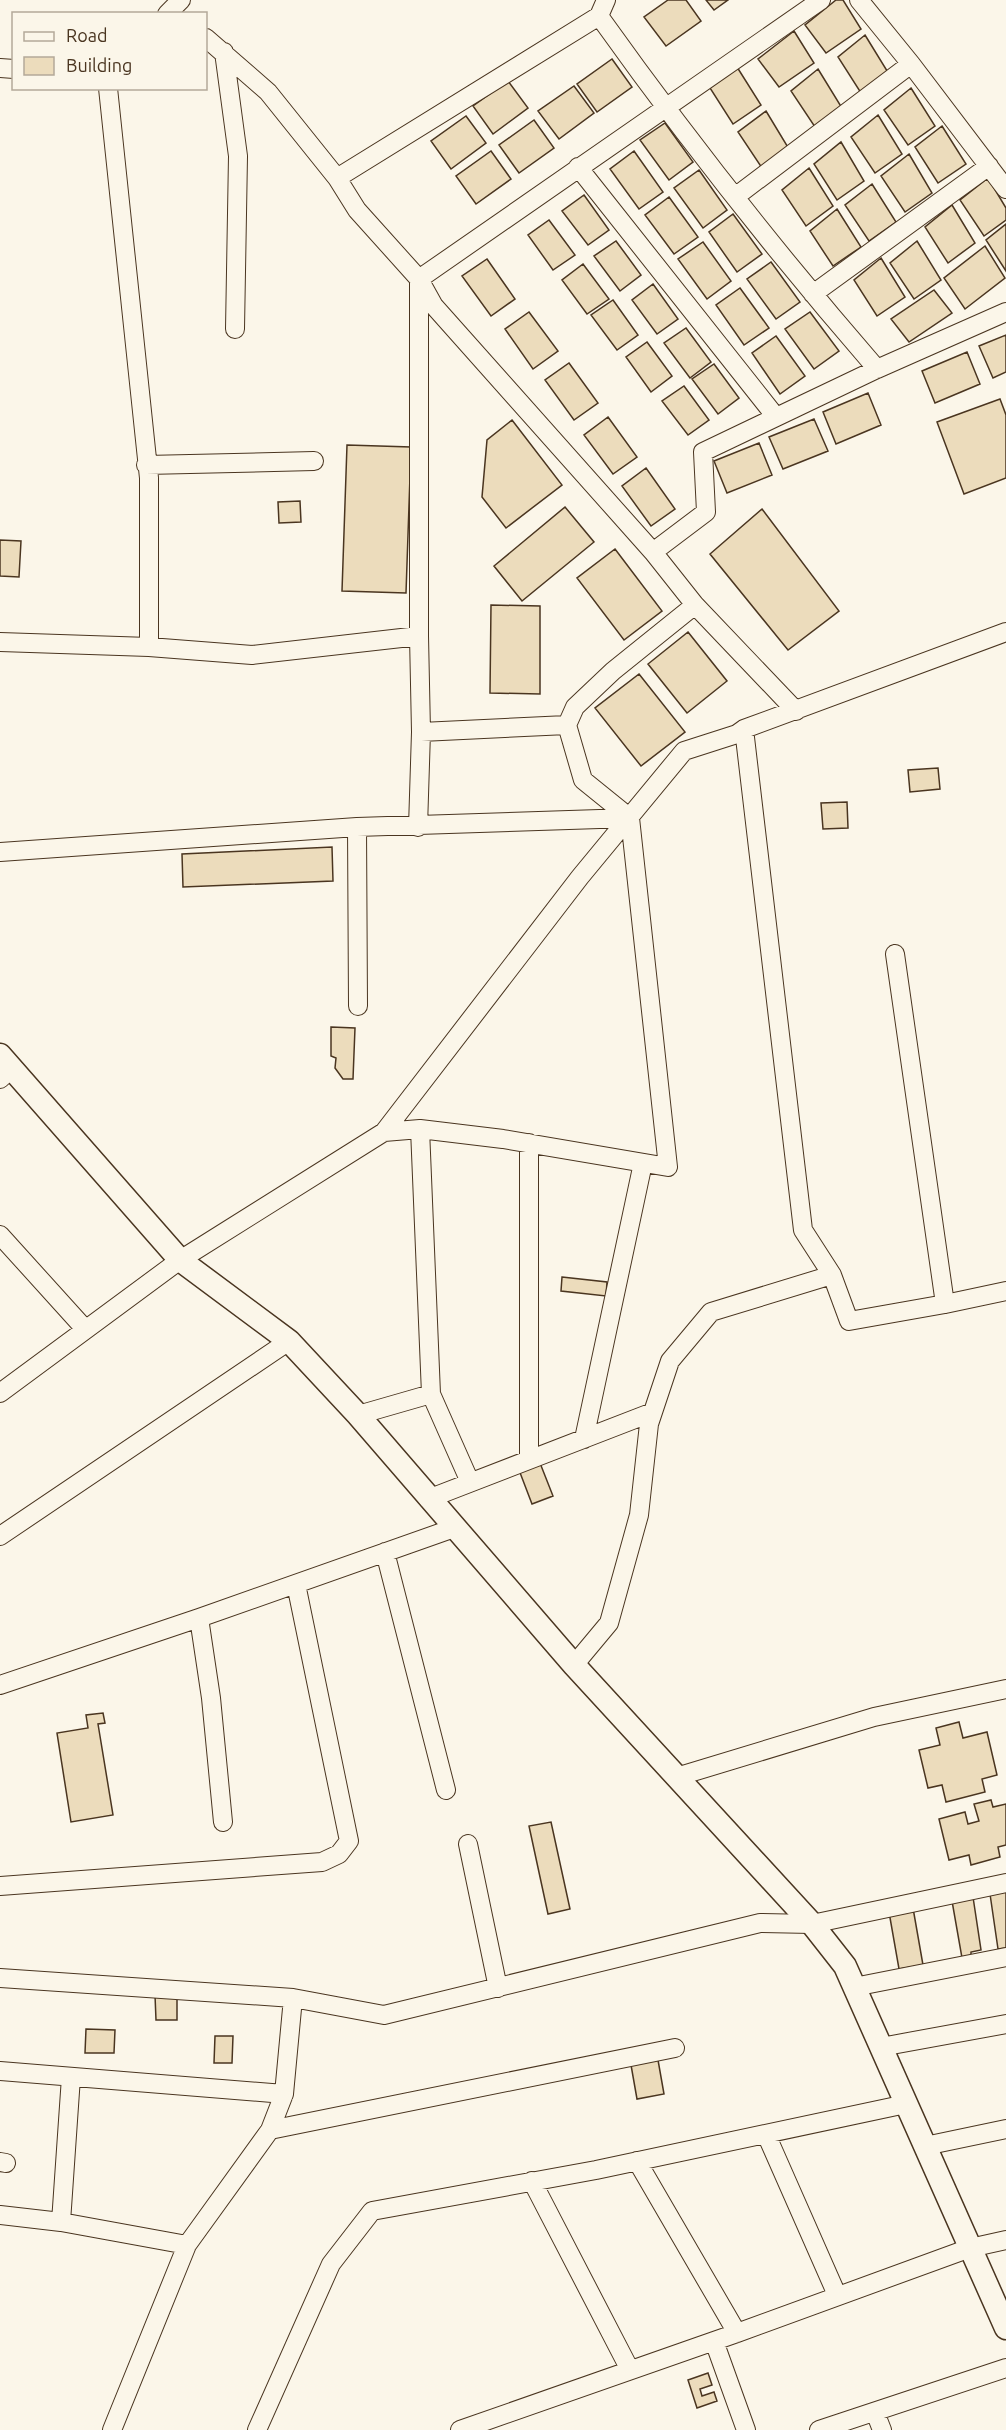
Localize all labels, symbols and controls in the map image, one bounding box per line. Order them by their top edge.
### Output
legend [12,12,207,90]
text: Road [66,25,108,45]
text: Building [66,55,132,75]

